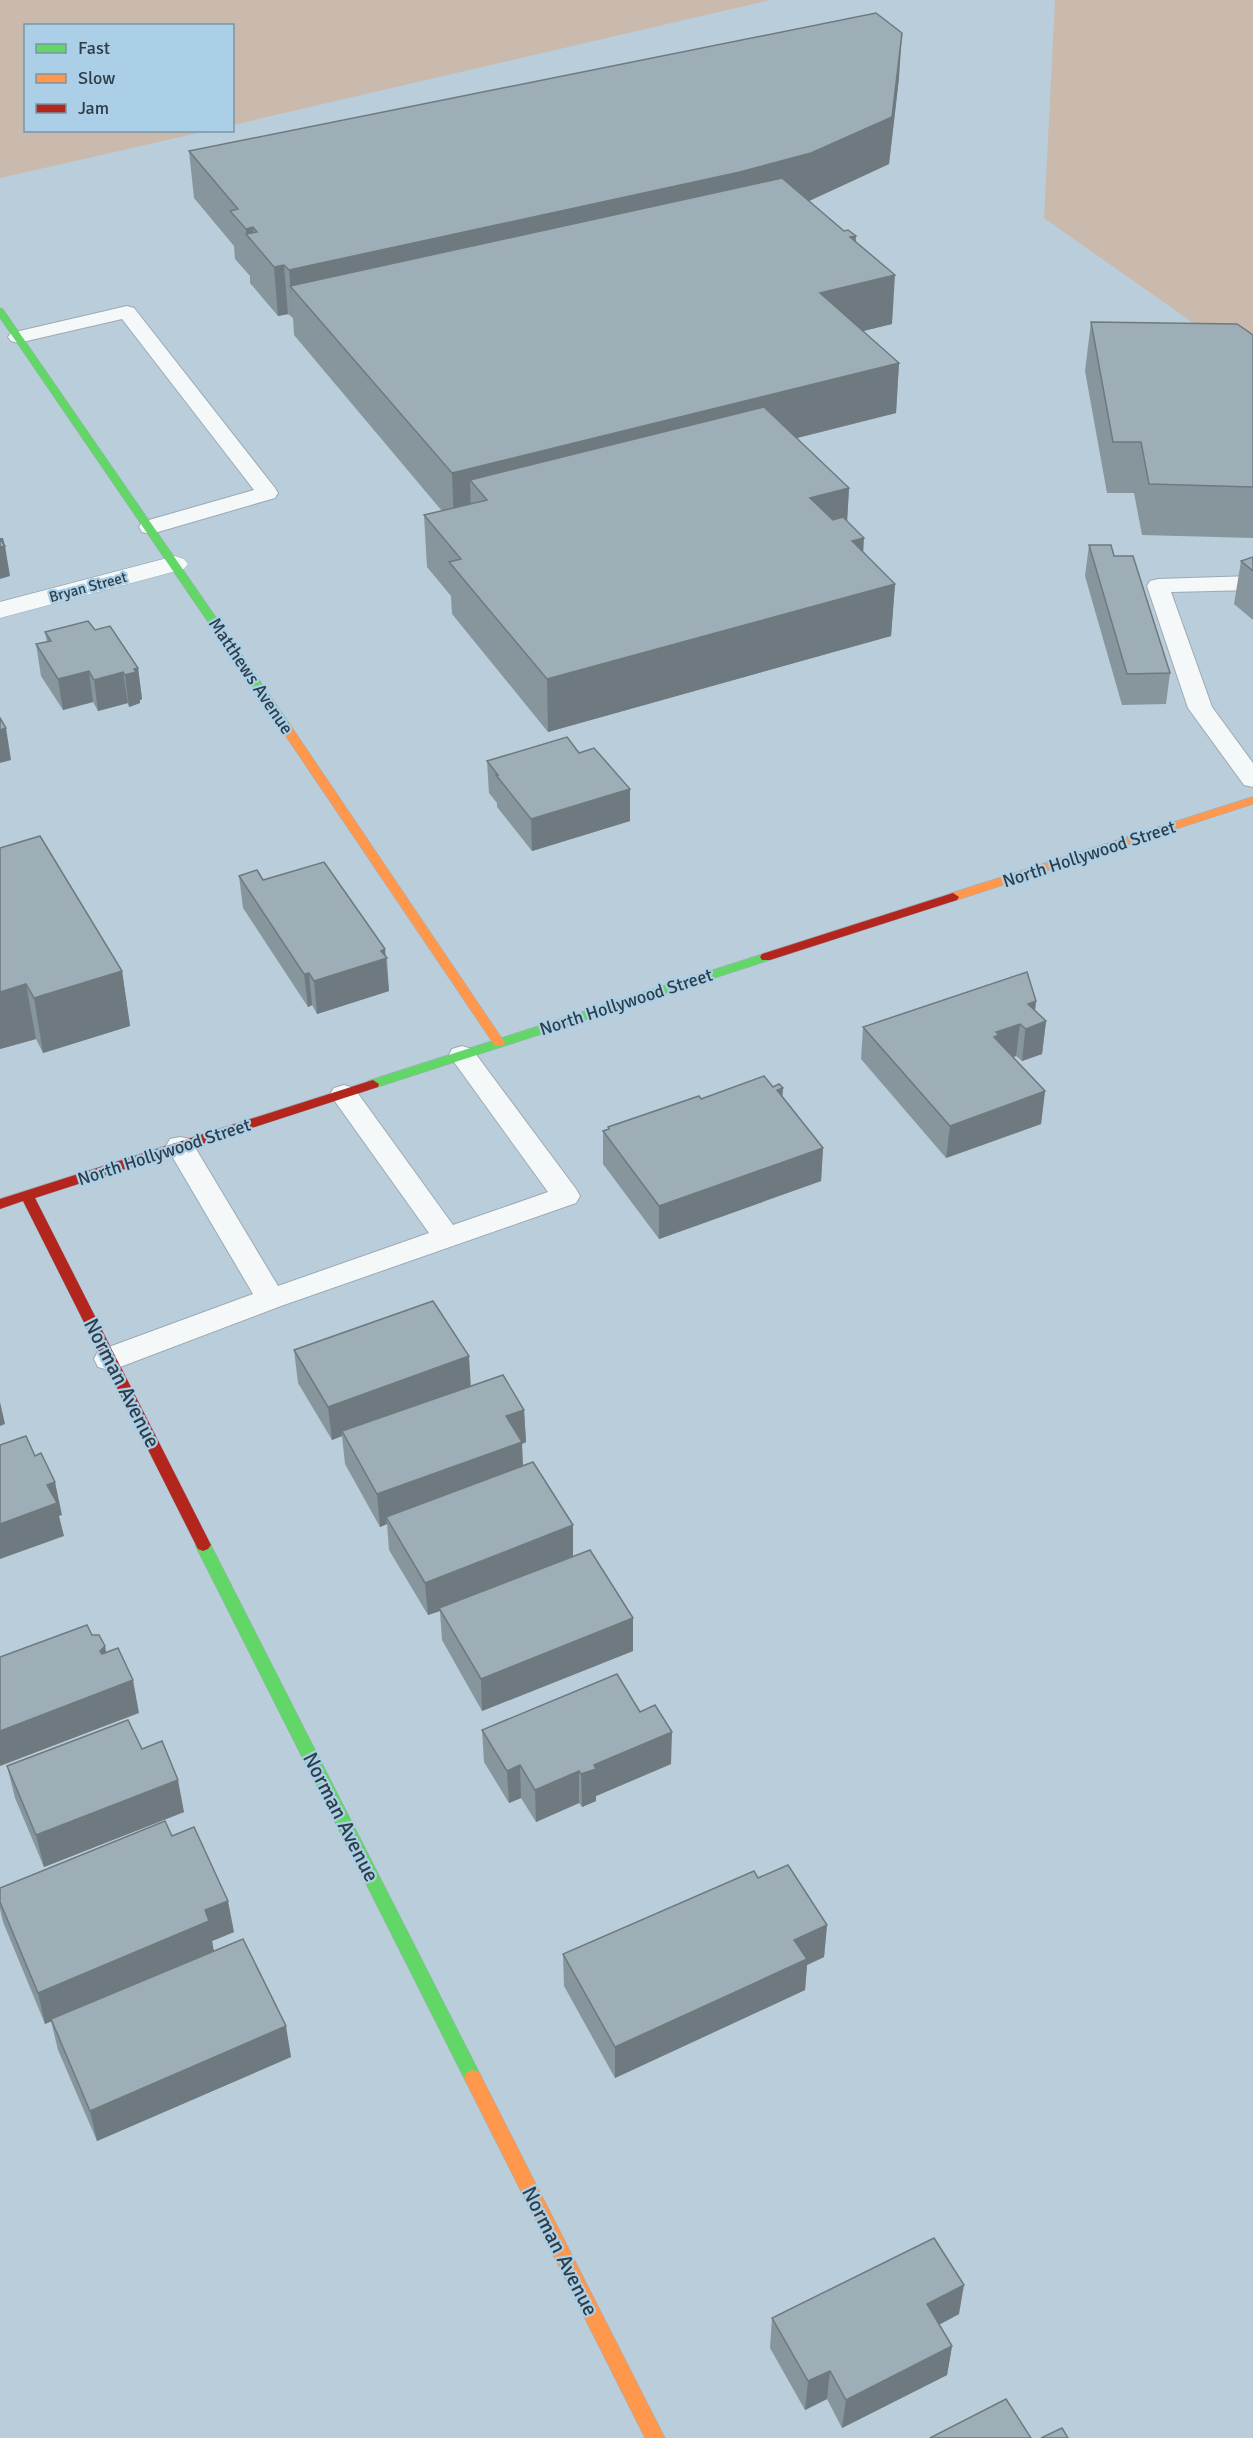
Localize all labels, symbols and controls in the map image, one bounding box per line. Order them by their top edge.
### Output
legend [24,24,234,132]
text: Fast [78,37,110,59]
text: Slow [78,67,115,89]
text: Jam [78,97,109,119]
street label: Bryan Street [47,568,129,606]
street label: Matthews Avenue [204,614,298,738]
street label: North Hollywood Street [1000,816,1178,892]
street label: North Hollywood Street [537,964,715,1040]
street label: North Hollywood Street [75,1114,253,1190]
street label: Norman Avenue [78,1314,166,1452]
street label: Norman Avenue [297,1748,385,1886]
street label: Norman Avenue [516,2182,604,2320]

